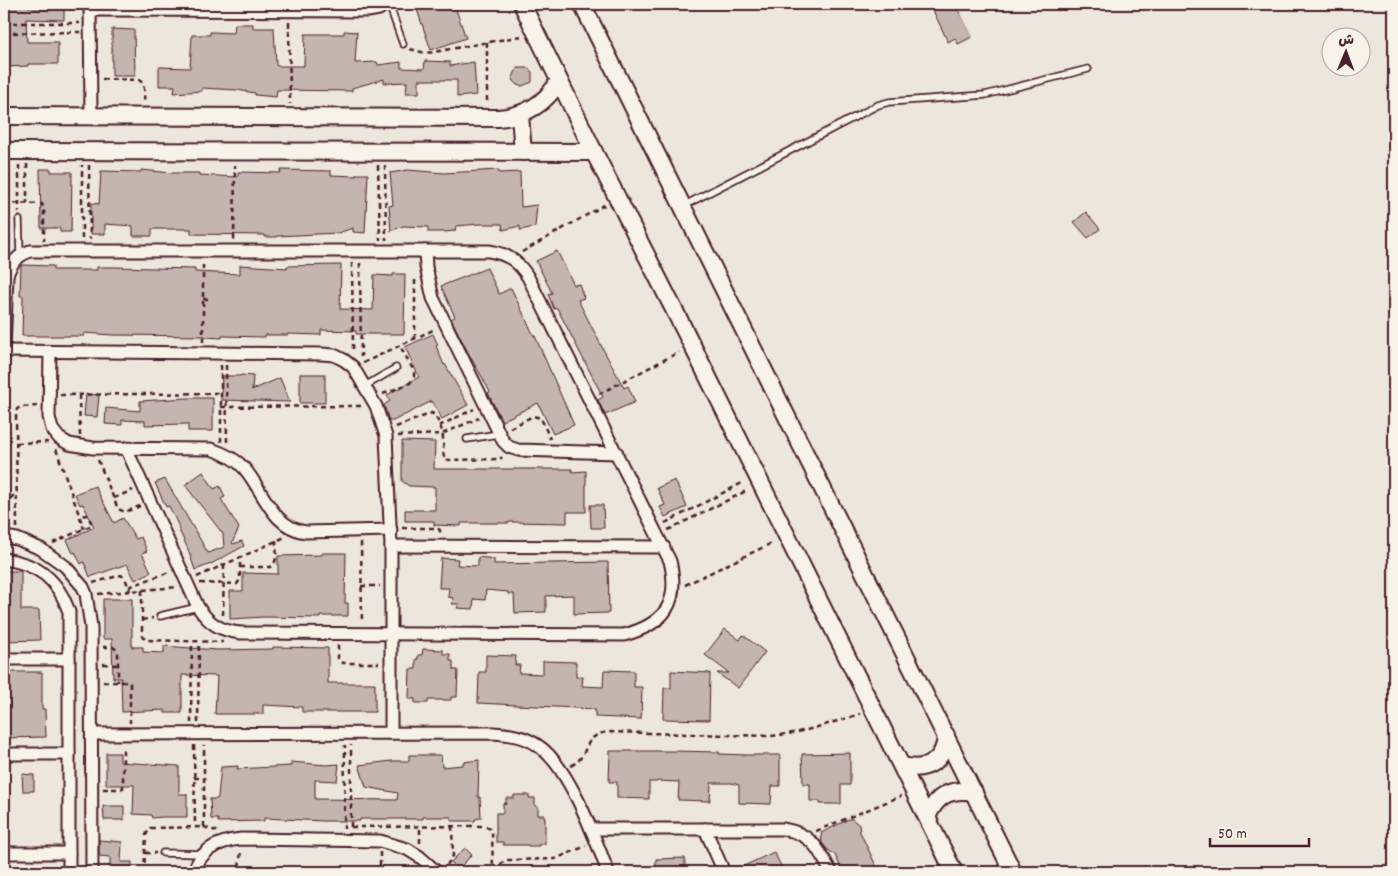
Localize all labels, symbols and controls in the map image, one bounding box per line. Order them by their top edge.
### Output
north arrow [1320,28,1370,78]
text: ش [1338,31,1354,51]
scale bar [1210,816,1309,848]
text: 50 m [1218,824,1247,846]

